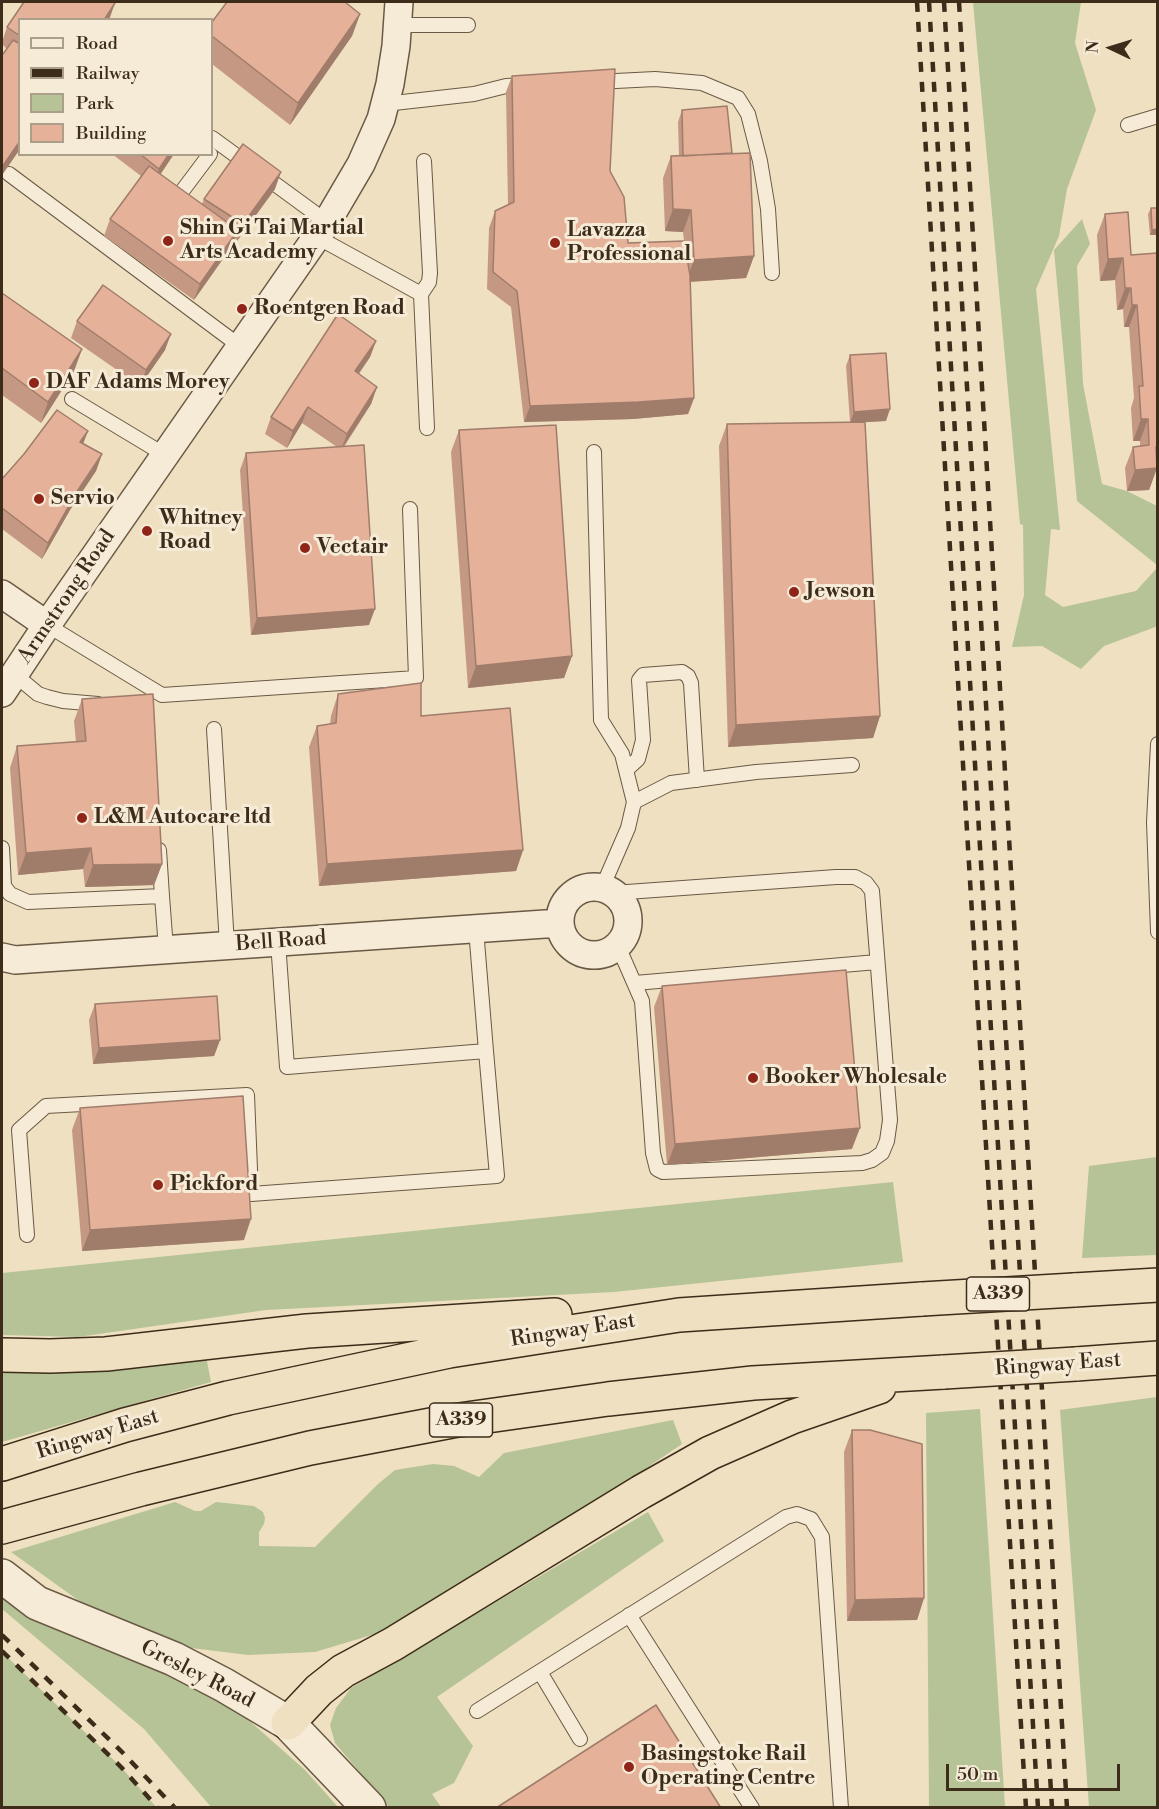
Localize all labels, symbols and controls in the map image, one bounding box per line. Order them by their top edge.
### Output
legend [18,18,213,156]
north arrow [1081,18,1141,78]
text: Road [76,32,118,55]
text: N [1083,40,1103,54]
text: Railway [76,62,139,85]
text: Park [76,92,113,115]
text: Building [76,122,146,145]
place label: Shin Gi Tai Martial Arts Academy [180,216,364,266]
place label: Lavazza Professional [567,218,691,268]
marker: Shin Gi Tai Martial Arts Academy [161,234,175,248]
marker: Lavazza Professional [548,236,562,250]
place label: Roentgen Road [254,296,405,322]
marker: Roentgen Road [235,302,249,316]
place label: DAF Adams Morey [46,370,230,396]
marker: DAF Adams Morey [27,376,41,390]
place label: Servio [51,486,115,512]
marker: Servio [32,492,46,506]
place label: Whitney Road [159,506,242,556]
marker: Whitney Road [140,524,154,538]
street label: Armstrong Road [13,525,121,669]
place label: Vectair [317,535,388,561]
marker: Vectair [298,541,312,555]
place label: Jewson [806,579,875,605]
marker: Jewson [787,585,801,599]
place label: L&M Autocare ltd [94,805,272,831]
marker: L&M Autocare ltd [75,811,89,825]
street label: Bell Road [235,926,327,958]
place label: Booker Wholesale [765,1065,947,1091]
marker: Booker Wholesale [746,1071,760,1085]
place label: Pickford [170,1172,258,1198]
marker: Pickford [151,1178,165,1192]
road number: A339 [966,1277,1030,1311]
street label: Ringway East [509,1309,637,1353]
street label: Ringway East [994,1348,1122,1382]
road number: A339 [430,1403,492,1437]
street label: Ringway East [34,1404,162,1466]
street label: Gresley Road [136,1636,258,1714]
place label: Basingstoke Rail Operating Centre [641,1742,815,1792]
scale bar [949,1752,1123,1790]
marker: Basingstoke Rail Operating Centre [622,1760,636,1774]
text: 50 m [957,1763,998,1786]

